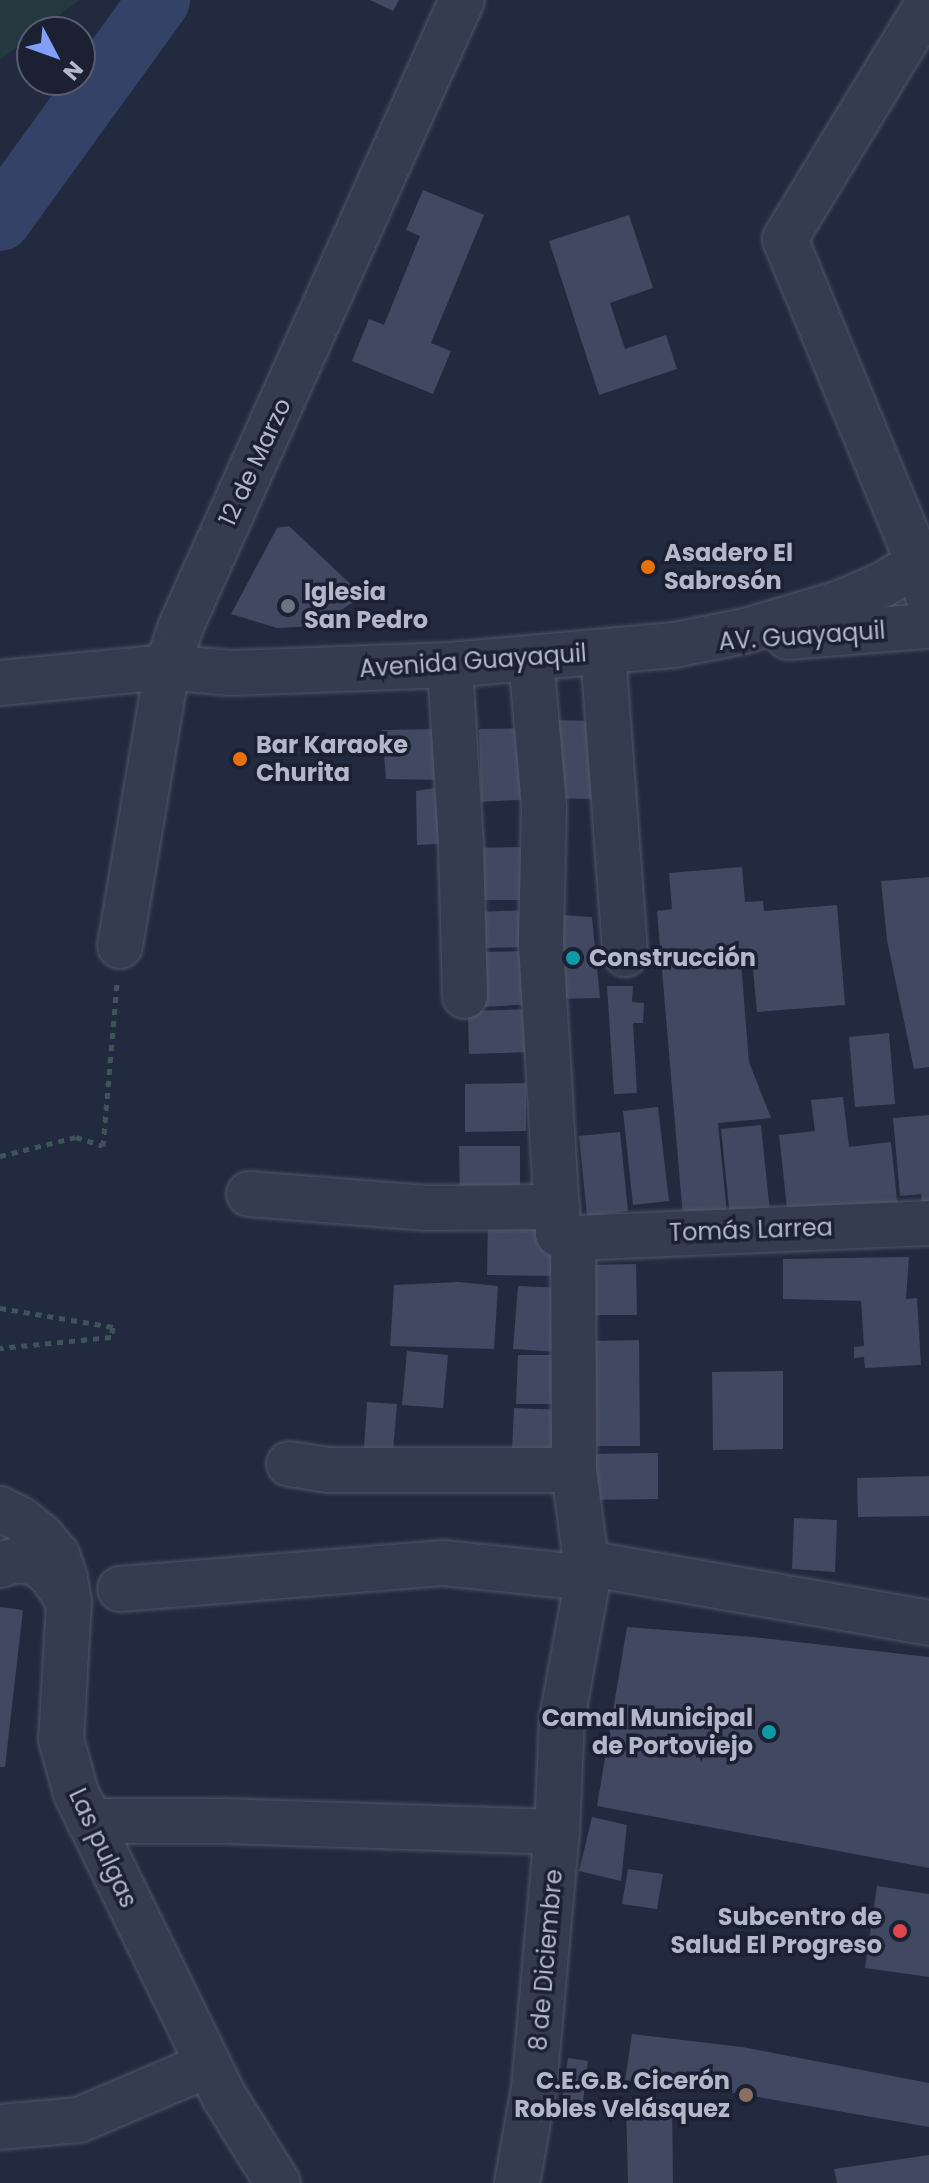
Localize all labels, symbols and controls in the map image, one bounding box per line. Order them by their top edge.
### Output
north arrow [16,16,96,96]
text: N [56,54,90,87]
street label: 12 de Marzo [213,394,297,530]
place label: Asadero El Sabrosón [664,539,793,595]
marker: Asadero El Sabrosón [639,558,657,576]
place label: Iglesia San Pedro [304,578,428,634]
marker: Iglesia San Pedro [279,597,297,615]
street label: AV. Guayaquil [718,616,886,656]
street label: Avenida Guayaquil [358,639,588,683]
place label: Bar Karaoke Churita [256,731,408,787]
marker: Bar Karaoke Churita [231,750,249,768]
place label: Construcción [589,944,756,972]
marker: Construcción [564,949,582,967]
street label: Tomás Larrea [669,1213,833,1247]
place label: Camal Municipal de Portoviejo [542,1704,753,1760]
marker: Camal Municipal de Portoviejo [760,1723,778,1741]
street label: Las pulgas [63,1784,143,1912]
street label: 8 de Diciembre [524,1868,568,2052]
place label: Subcentro de Salud El Progreso [671,1903,882,1959]
marker: Subcentro de Salud El Progreso [889,1920,911,1942]
place label: C.E.G.B. Cicerón Robles Velásquez [514,2067,730,2123]
marker: C.E.G.B. Cicerón Robles Velásquez [737,2086,755,2104]

